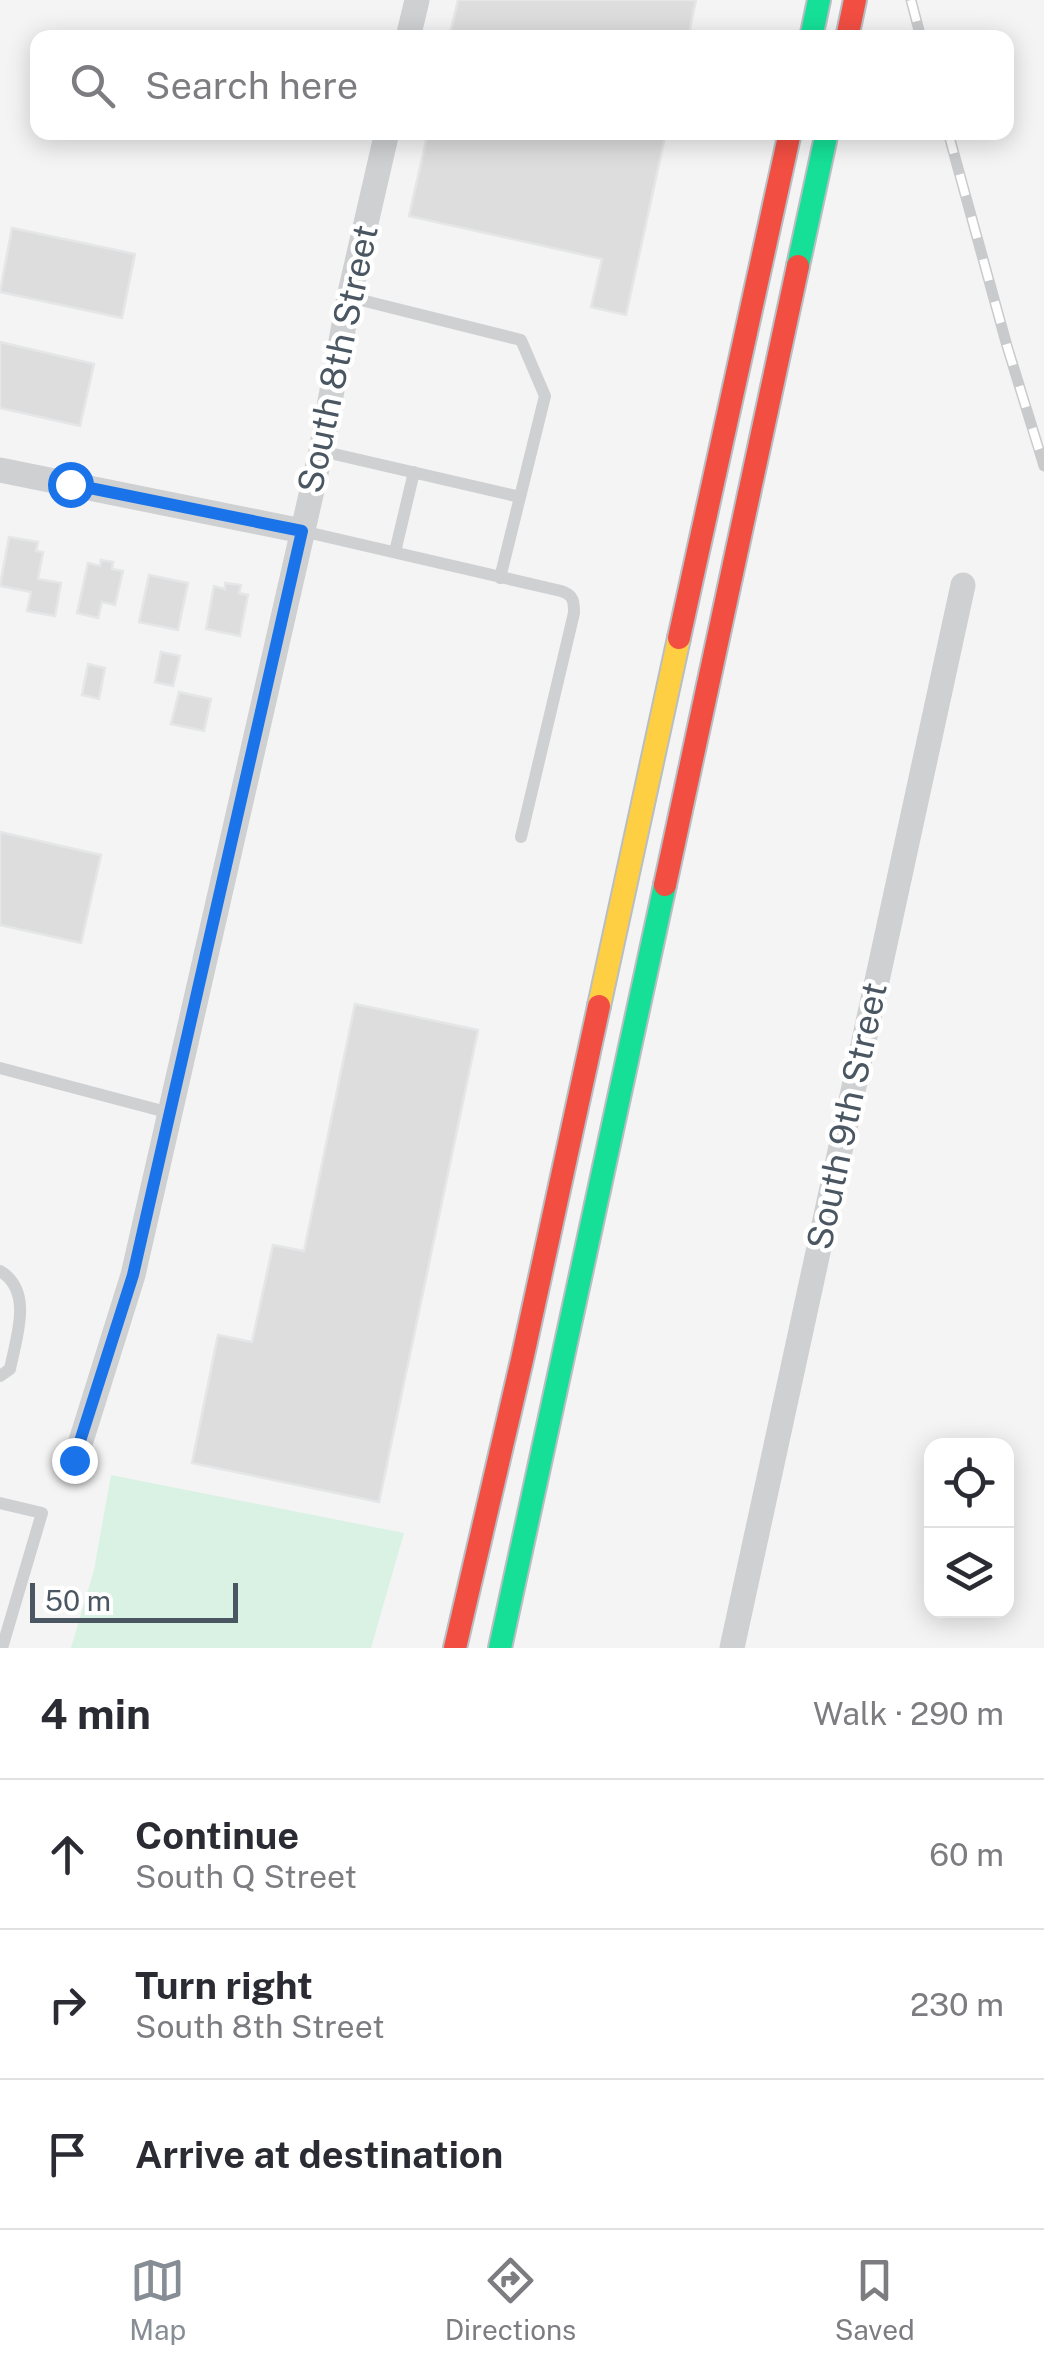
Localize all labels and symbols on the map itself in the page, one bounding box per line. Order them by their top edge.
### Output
street label: South 8th Street [289,221,386,497]
route start [48,462,94,508]
street label: South 9th Street [798,979,895,1253]
route end [52,1438,98,1484]
scale bar [30,1578,238,1622]

